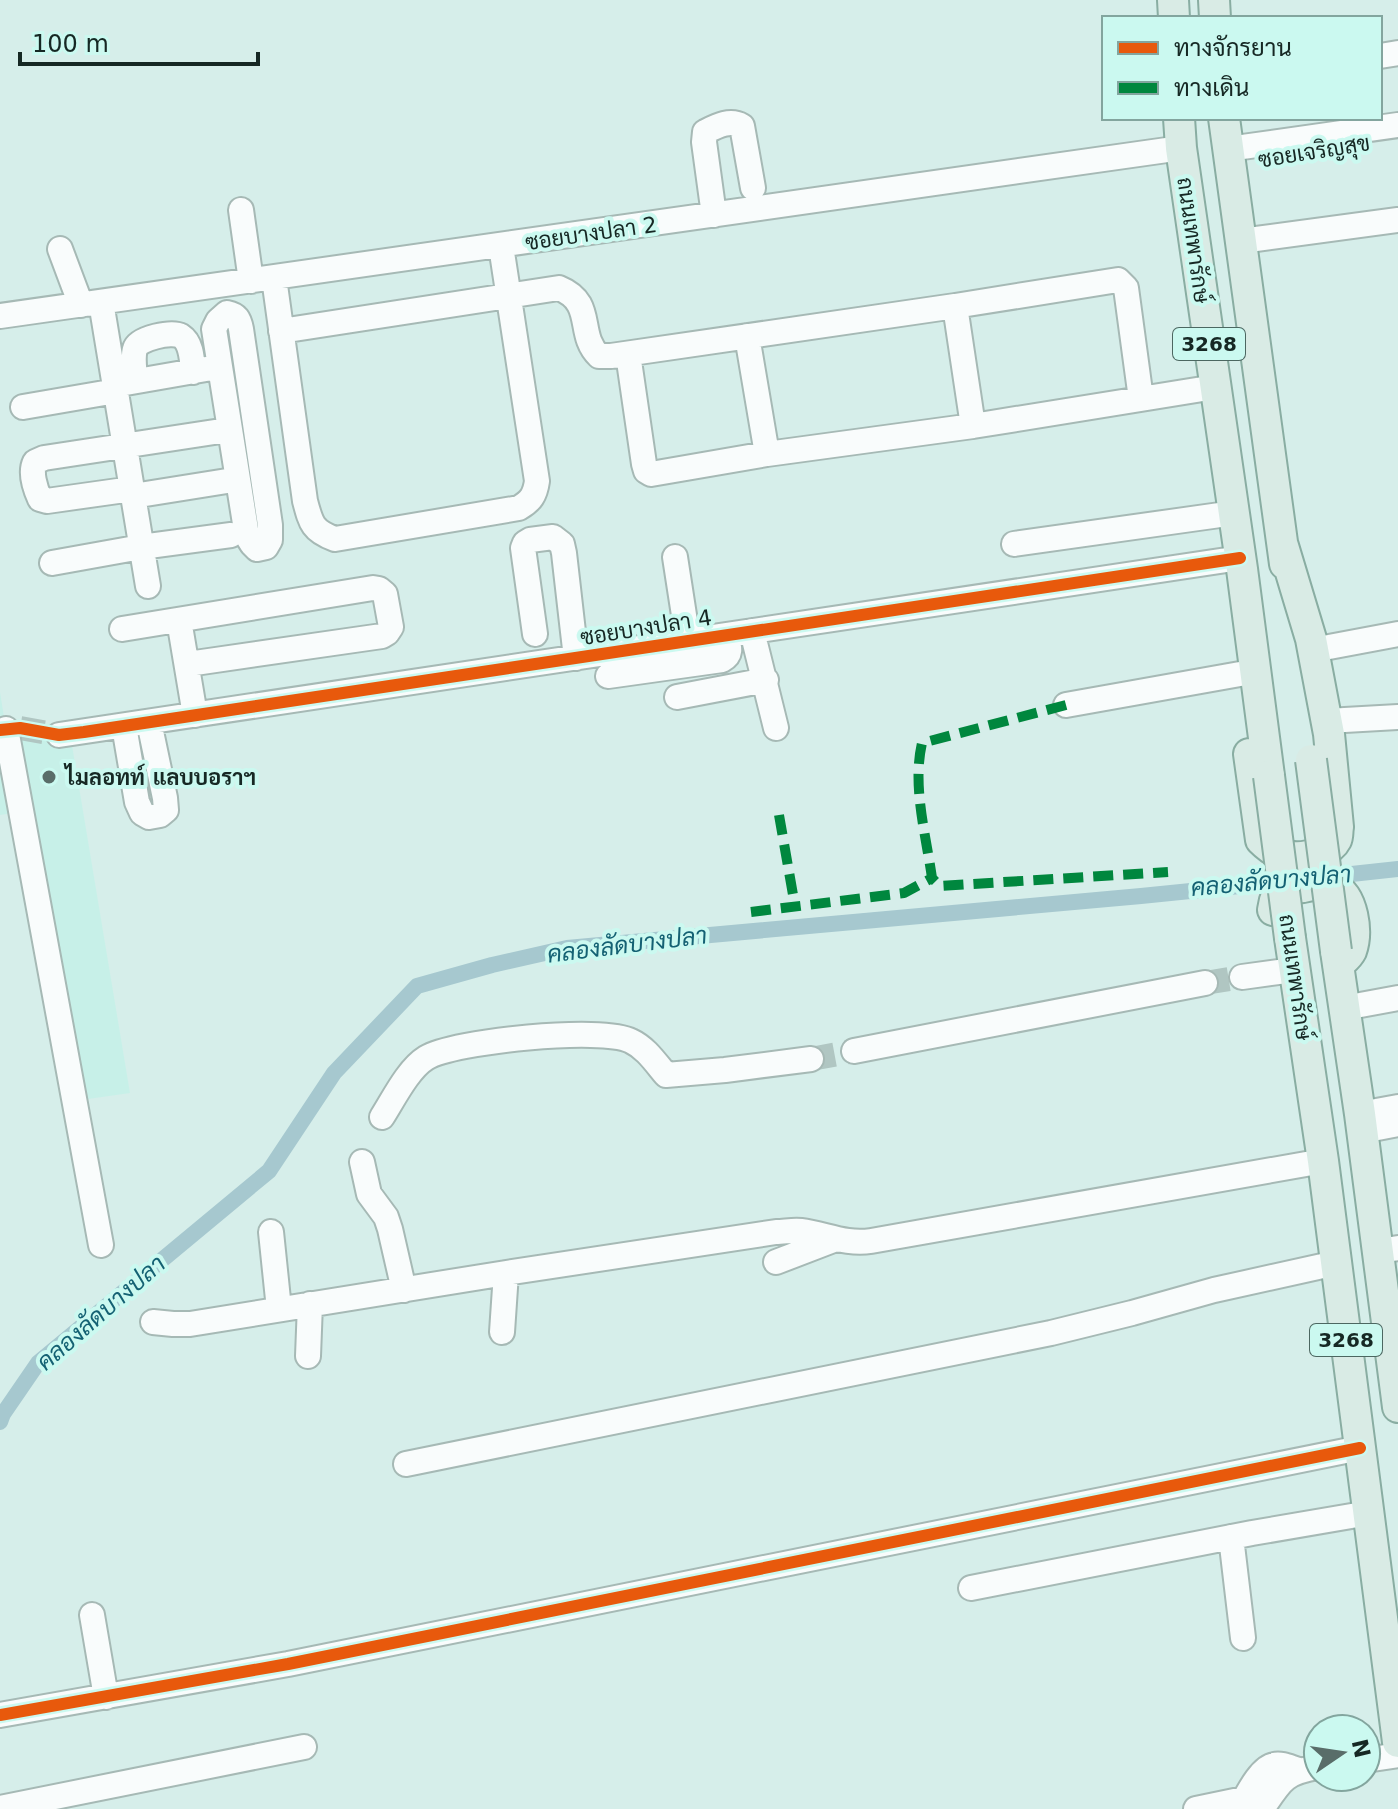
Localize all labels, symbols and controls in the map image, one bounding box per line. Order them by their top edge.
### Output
scale bar [20,16,258,66]
legend [1102,16,1382,120]
text: 100 m [32,30,109,58]
text: ทางจักรยาน [1174,34,1292,62]
text: ทางเดิน [1174,74,1249,102]
street label: ซอยเจริญสุข [1256,129,1372,176]
street label: ถนนเทพารักษ์ [1172,175,1217,306]
street label: ซอยบางปลา 2 [524,212,659,255]
road number: 3268 [1173,328,1245,360]
street label: ซอยบางปลา 4 [579,605,714,650]
place label: ไมลอทท์ แลบบอราฯ [63,763,256,790]
marker: ไมลอทท์ แลบบอราฯ [40,768,58,786]
water label: คลองลัดบางปลา [1190,860,1352,902]
street label: ถนนเทพารักษ์ [1274,912,1319,1043]
water label: คลองลัดบางปลา [545,921,709,969]
water label: คลองลัดบางปลา [31,1250,171,1376]
road number: 3268 [1310,1324,1382,1356]
north arrow [1302,1713,1382,1793]
text: N [1347,1737,1375,1760]

